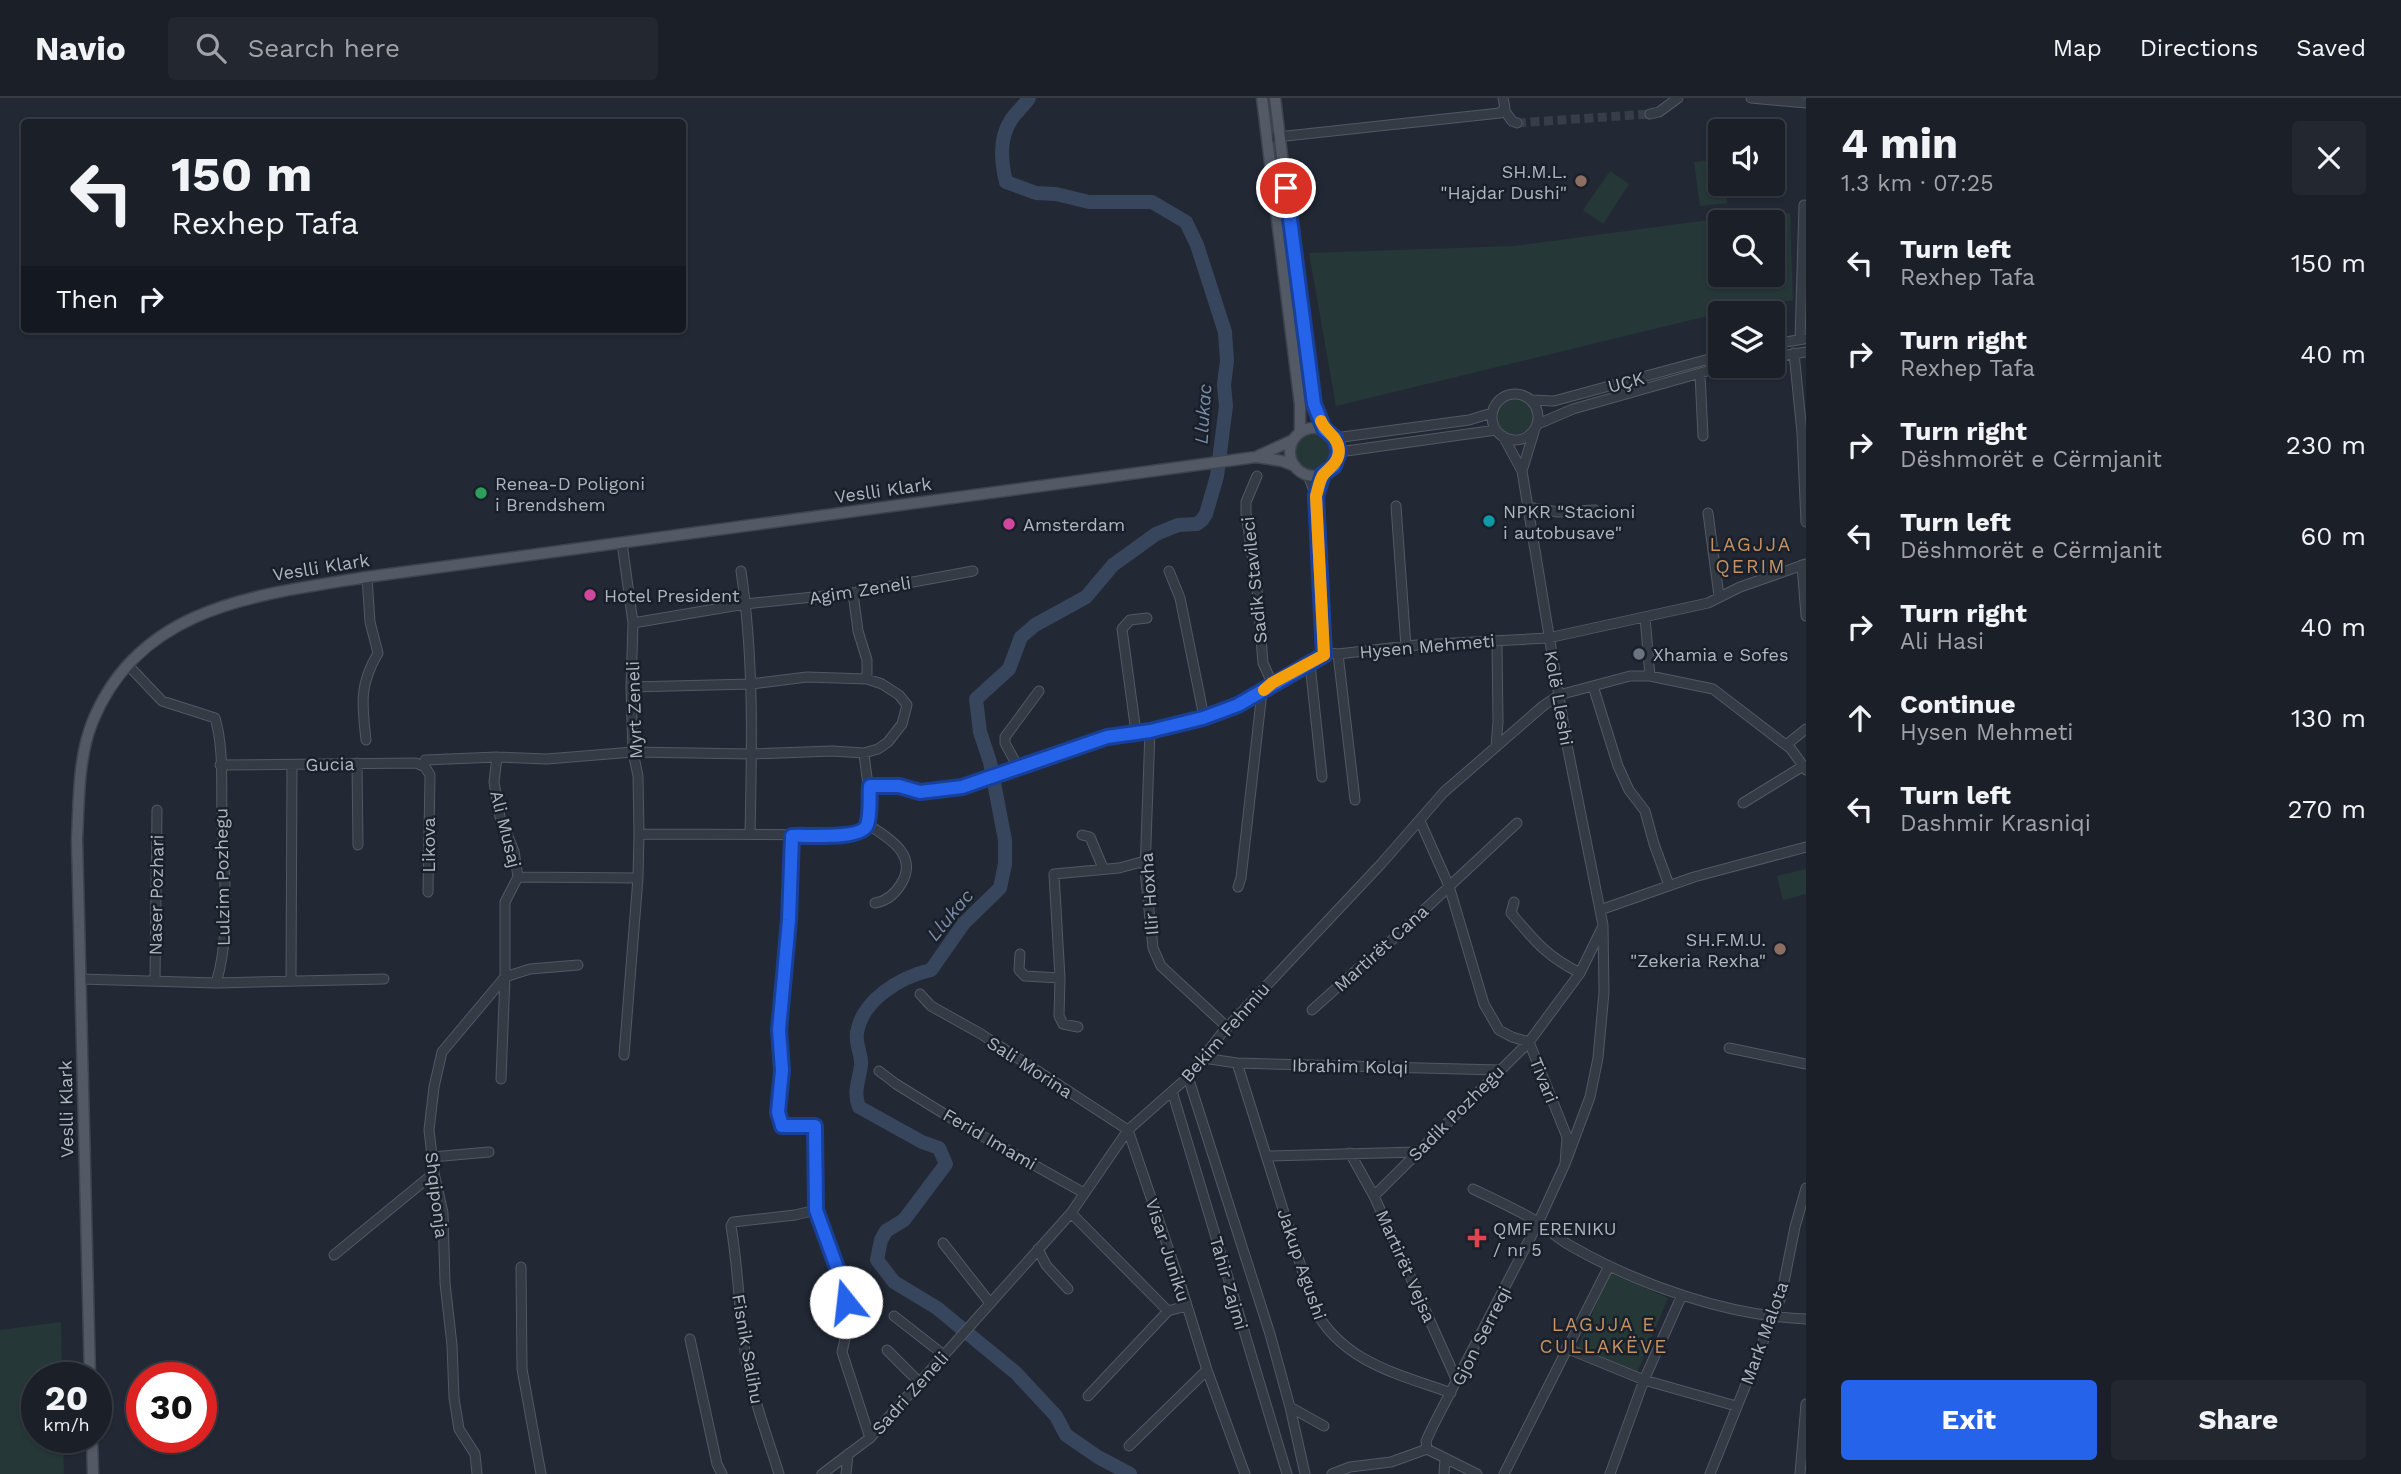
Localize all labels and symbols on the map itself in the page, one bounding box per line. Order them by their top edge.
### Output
pin [1256,158,1316,218]
place label: SH.M.L. "Hajdar Dushi" [1440,161,1567,203]
marker: SH.M.L. "Hajdar Dushi" [1573,173,1589,189]
street label: UÇK [1605,367,1647,397]
water label: Llukac [1189,383,1217,445]
place label: Renea-D Poligoni i Brendshem [495,473,645,515]
street label: Veslli Klark [833,473,933,507]
marker: Renea-D Poligoni i Brendshem [473,485,489,501]
place label: NPKR "Stacioni i autobusave" [1503,501,1635,543]
marker: NPKR "Stacioni i autobusave" [1481,513,1497,529]
place label: Amsterdam [1023,514,1125,535]
marker: Amsterdam [1001,516,1017,532]
street label: Sadik Stavileci [1237,516,1271,644]
district label: LAGJJA QERIM [1710,533,1792,578]
street label: Veslli Klark [271,549,371,585]
street label: Agim Zeneli [808,572,912,608]
place label: Hotel President [604,585,740,606]
marker: Hotel President [582,587,598,603]
street label: Hysen Mehmeti [1358,630,1496,662]
place label: Xhamia e Sofes [1653,644,1788,665]
marker: Xhamia e Sofes [1631,646,1647,662]
street label: Kolë Lleshi [1540,649,1578,747]
street label: Myrt Zeneli [622,661,646,759]
street label: Gucia [305,753,355,775]
street label: Ali Musaj [486,788,526,870]
street label: Lulzim Pozhegu [210,808,234,946]
street label: Likova [418,817,439,873]
street label: Naser Pozhari [144,834,168,956]
street label: Ilir Hoxha [1136,852,1162,936]
water label: Llukac [922,885,978,945]
street label: Martirët Cana [1330,900,1432,996]
place label: SH.F.M.U. "Zekeria Rexha" [1630,929,1766,971]
marker: SH.F.M.U. "Zekeria Rexha" [1772,941,1788,957]
street label: Bekim Fehmiu [1176,978,1274,1086]
street label: Sali Morina [983,1032,1077,1102]
street label: Ibrahim Kolqi [1292,1054,1408,1078]
street label: Tivari [1525,1054,1563,1106]
street label: Veslli Klark [55,1060,77,1158]
street label: Sadik Pozhegu [1404,1061,1508,1165]
street label: Ferid Imami [940,1104,1040,1174]
street label: Shqiponja [421,1151,453,1239]
street label: Visar Juniku [1141,1196,1195,1304]
street label: Jakup Agushi [1273,1206,1331,1322]
street label: Martirët Vejsa [1372,1207,1440,1325]
place label: QMF ERENIKU / nr 5 [1493,1218,1617,1260]
marker: QMF ERENIKU / nr 5 [1467,1228,1487,1248]
street label: Tahir Zajmi [1206,1234,1252,1332]
position arrow [809,1265,883,1339]
street label: Mark Malota [1736,1279,1792,1387]
street label: Gjon Serreqi [1447,1283,1515,1389]
street label: Fisnik Salihu [728,1292,768,1406]
district label: LAGJJA E CULLAKËVE [1540,1313,1668,1358]
street label: Sadri Zeneli [867,1347,953,1439]
speed limit sign: 30 [126,1362,217,1453]

